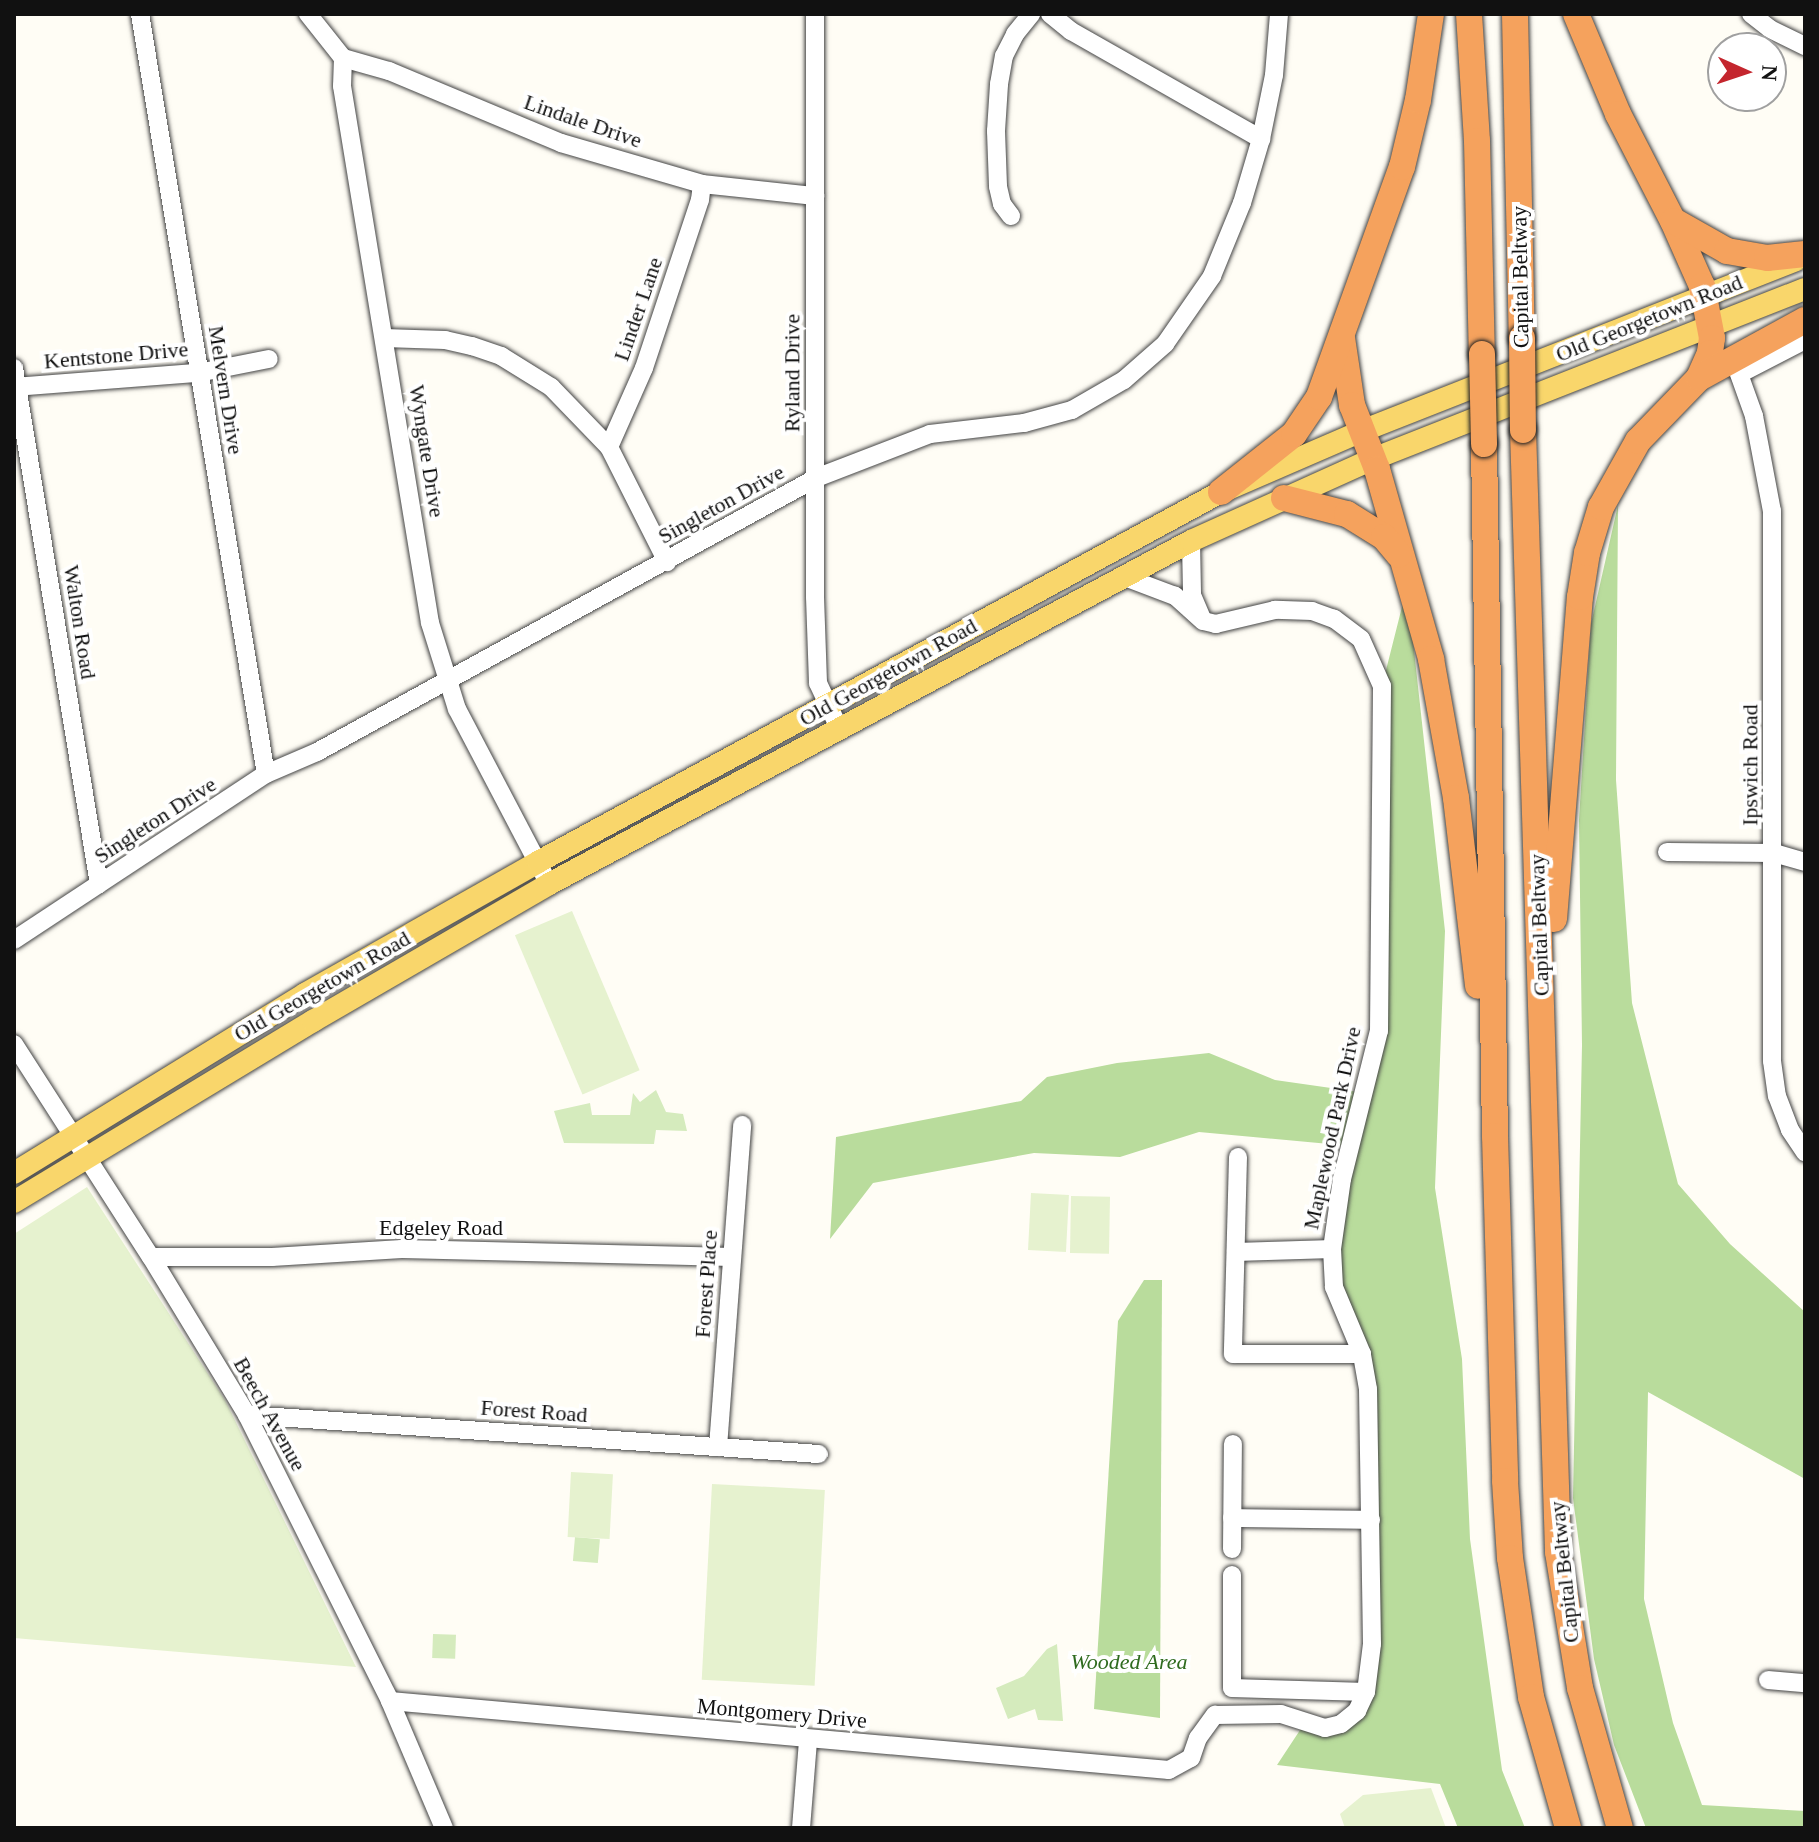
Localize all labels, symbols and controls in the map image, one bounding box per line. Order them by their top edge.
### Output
north arrow [1707,32,1787,112]
text: N [1757,65,1782,82]
street label: Lindale Drive [521,89,645,153]
street label: Capital Beltway [1506,206,1534,348]
street label: Linder Lane [608,254,668,364]
street label: Old Georgetown Road [1552,269,1746,367]
street label: Ryland Drive [779,314,805,432]
street label: Melvern Drive [203,324,249,456]
street label: Kentstone Drive [43,336,189,374]
street label: Wyngate Drive [404,383,450,519]
street label: Singleton Drive [653,459,789,549]
street label: Walton Road [58,563,102,681]
street label: Old Georgetown Road [795,612,981,732]
street label: Ipswich Road [1737,704,1763,826]
street label: Singleton Drive [89,771,221,869]
street label: Capital Beltway [1523,853,1555,997]
street label: Old Georgetown Road [229,925,415,1047]
street label: Maplewood Park Drive [1298,1024,1366,1232]
street label: Edgeley Road [379,1215,503,1241]
street label: Forest Place [689,1229,723,1339]
street label: Beech Avenue [228,1352,312,1476]
street label: Forest Road [480,1394,588,1428]
street label: Capital Beltway [1543,1500,1585,1644]
park label: Wooded Area [1070,1649,1188,1675]
street label: Montgomery Drive [696,1692,868,1734]

